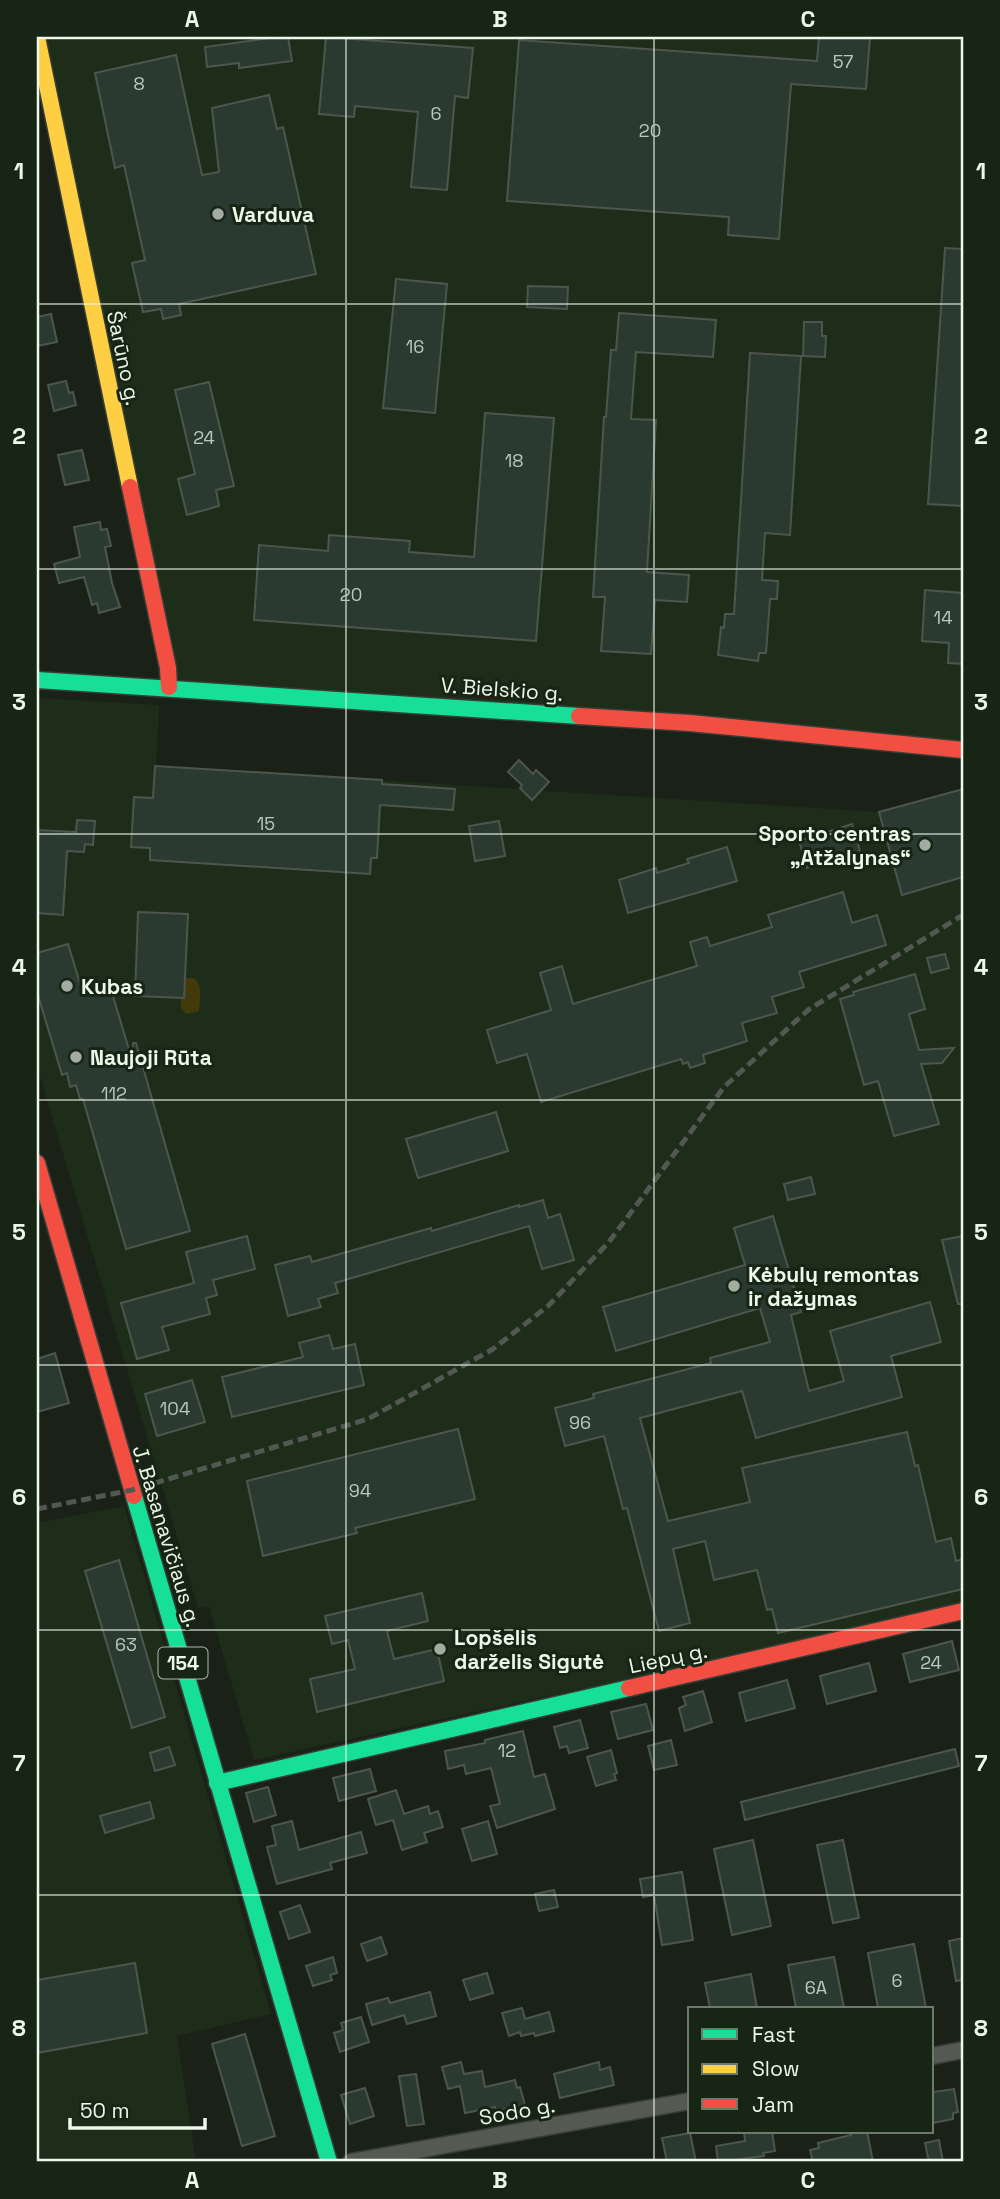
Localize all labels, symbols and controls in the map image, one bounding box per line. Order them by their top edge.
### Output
text: A [185,4,200,34]
text: B [492,4,508,34]
text: C [801,4,815,34]
house number: 57 [833,50,853,73]
house number: 8 [133,72,145,95]
house number: 6 [430,102,442,125]
house number: 20 [639,119,661,142]
text: 1 [14,156,24,186]
text: 1 [976,156,986,186]
place label: Varduva [232,201,314,228]
marker: Varduva [210,206,226,222]
street label: Šarūno g. [101,308,147,408]
house number: 16 [406,335,424,358]
text: 2 [12,421,26,451]
text: 2 [974,421,988,451]
house number: 24 [193,426,215,449]
house number: 18 [505,449,523,472]
house number: 20 [340,583,362,606]
house number: 14 [934,606,952,629]
street label: V. Bielskio g. [440,671,564,707]
text: 3 [12,687,26,717]
text: 3 [974,687,988,717]
house number: 15 [257,812,275,835]
place label: Sporto centras „Atžalynas“ [759,820,911,871]
marker: Sporto centras „Atžalynas“ [917,837,933,853]
text: 4 [12,952,27,982]
text: 4 [974,952,989,982]
place label: Kubas [81,973,143,1000]
marker: Kubas [59,978,75,994]
place label: Naujoji Rūta [90,1044,212,1071]
marker: Naujoji Rūta [68,1049,84,1065]
house number: 112 [101,1082,127,1105]
text: 5 [12,1217,26,1247]
text: 5 [974,1217,988,1247]
place label: Kėbulų remontas ir dažymas [748,1261,919,1312]
marker: Kėbulų remontas ir dažymas [726,1278,742,1294]
house number: 104 [160,1397,190,1420]
house number: 96 [569,1411,591,1434]
street label: J. Basanavičiaus g. [126,1442,208,1630]
house number: 94 [349,1479,371,1502]
text: 6 [12,1482,26,1512]
text: 6 [974,1482,988,1512]
place label: Lopšelis darželis Sigutė [454,1624,604,1675]
house number: 63 [115,1633,137,1656]
street label: Liepų g. [626,1637,710,1679]
marker: Lopšelis darželis Sigutė [432,1641,448,1657]
road number: 154 [158,1648,208,1679]
house number: 24 [920,1651,942,1674]
house number: 12 [498,1739,516,1762]
text: 7 [13,1748,26,1778]
text: 7 [975,1748,988,1778]
house number: 6 [891,1969,903,1992]
house number: 6A [805,1976,827,1999]
legend [688,2007,934,2132]
text: 8 [12,2013,26,2043]
text: 8 [974,2013,988,2043]
text: Fast [752,2021,796,2048]
text: Slow [752,2055,800,2082]
scale bar [70,2087,205,2131]
street label: Sodo g. [477,2091,557,2131]
text: Jam [752,2091,794,2118]
text: 50 m [80,2097,130,2124]
text: A [185,2165,200,2195]
text: B [492,2165,508,2195]
text: C [801,2165,815,2195]

